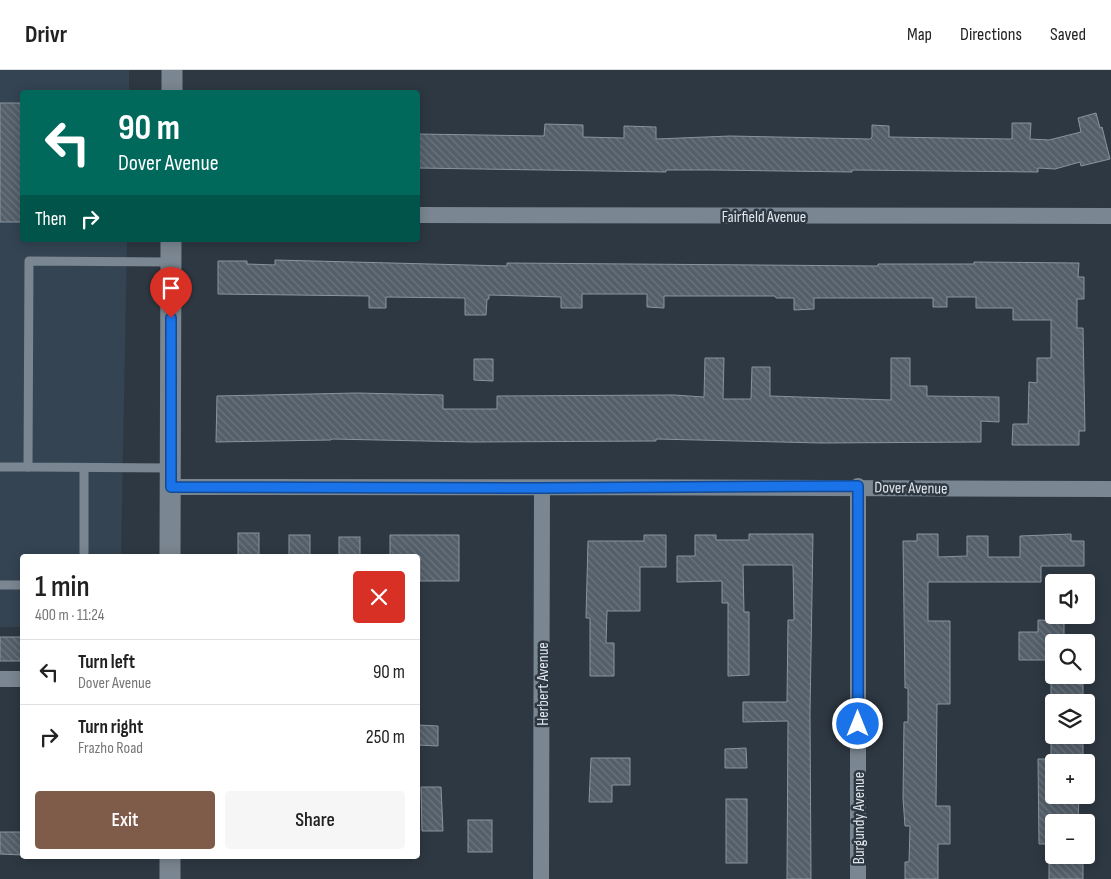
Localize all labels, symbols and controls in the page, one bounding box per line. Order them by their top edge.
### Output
text: Drivr [25,20,67,49]
text: Map [907,24,932,45]
text: Directions [960,24,1022,45]
text: Saved [1050,24,1086,45]
text: 90 m [118,107,180,150]
icon: left [35,110,100,175]
text: Dover Avenue [118,150,219,177]
icon: right [76,205,104,233]
text: Then [35,208,66,231]
street label: Fairfield Avenue [722,208,806,227]
pin [150,267,192,318]
icon: arrive [157,274,185,302]
street label: Dover Avenue [874,478,948,499]
text: 1 min [35,569,90,605]
button: close [353,571,405,623]
map controls [1045,574,1095,864]
button: sound [1045,574,1095,624]
text: 400 m · 11:24 [35,606,104,625]
button: search [1045,634,1095,684]
street label: Herbert Avenue [534,642,553,726]
text: Turn left [78,651,135,674]
icon: left [35,658,63,686]
text: 90 m [373,661,405,684]
text: Dover Avenue [78,674,151,693]
button: layers [1045,694,1095,744]
position arrow [831,697,883,749]
text: Turn right [78,716,143,739]
icon: right [35,723,63,751]
text: 250 m [366,726,405,749]
text: Frazho Road [78,739,143,758]
button: + [1045,754,1095,804]
street label: Burgundy Avenue [850,772,869,864]
button: Exit [35,791,215,849]
button: Share [225,791,405,849]
button: − [1045,814,1095,864]

